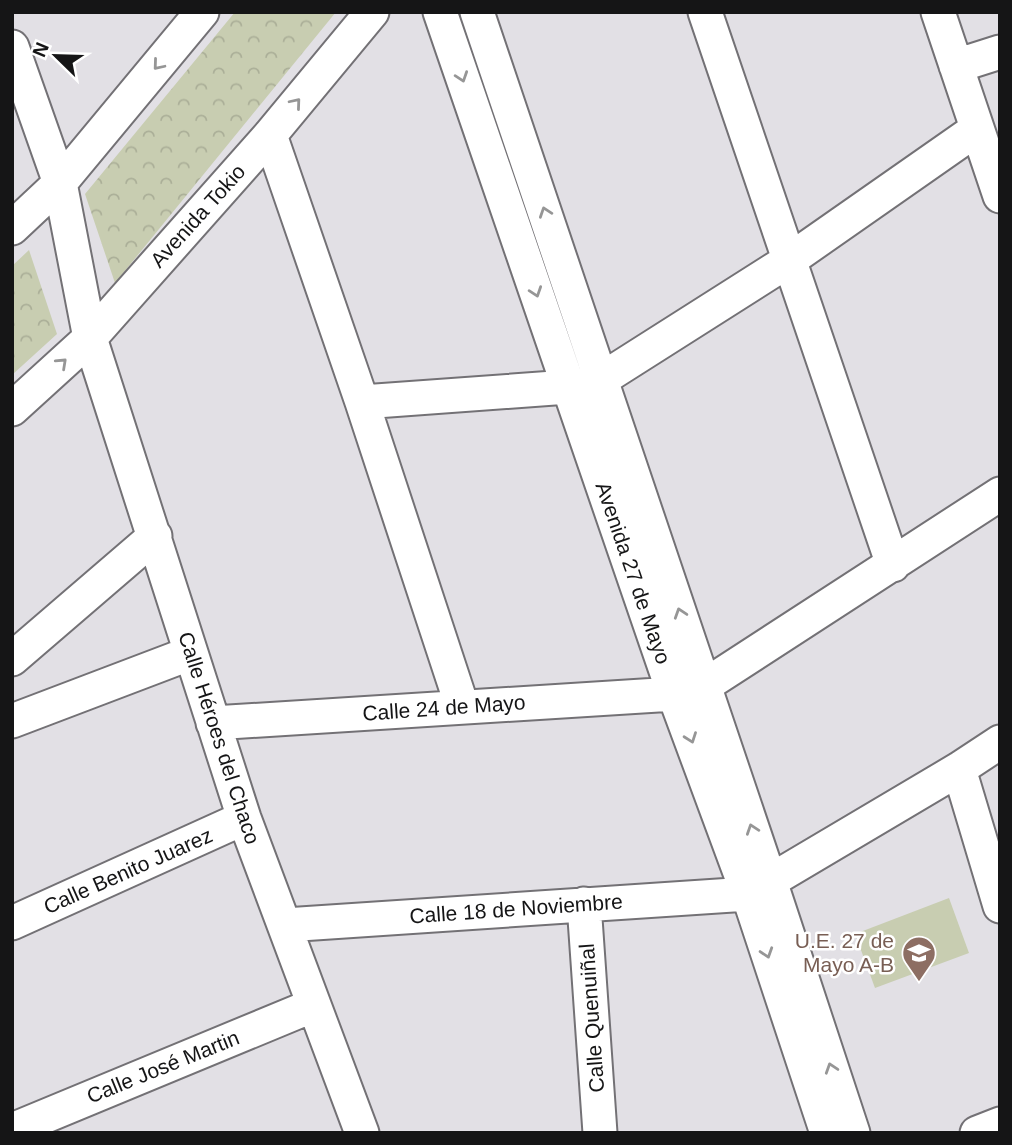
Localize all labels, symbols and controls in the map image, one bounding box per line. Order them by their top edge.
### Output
north arrow [21,21,91,91]
text: N [28,39,53,60]
one-way arrow [154,56,166,69]
one-way arrow [454,70,468,82]
one-way arrow [288,98,301,110]
street label: Avenida Tokio [146,160,250,272]
one-way arrow [539,206,553,218]
one-way arrow [528,285,542,298]
one-way arrow [54,358,67,371]
street label: Avenida 27 de Mayo [591,479,675,667]
one-way arrow [674,607,688,620]
street label: Calle Héroes del Chaco [174,629,265,847]
street label: Calle 24 de Mayo [362,690,526,725]
one-way arrow [683,732,697,744]
street label: Calle Benito Juarez [40,823,216,918]
one-way arrow [746,823,761,835]
street label: Calle 18 de Noviembre [409,890,623,927]
place label: U.E. 27 de Mayo A-B [795,929,894,976]
school or university icon: U.E. 27 de Mayo A-B [900,934,938,983]
street label: Calle Quenuiñal [575,943,608,1093]
one-way arrow [759,946,774,958]
street label: Calle José Martin [83,1025,242,1108]
one-way arrow [825,1062,840,1074]

